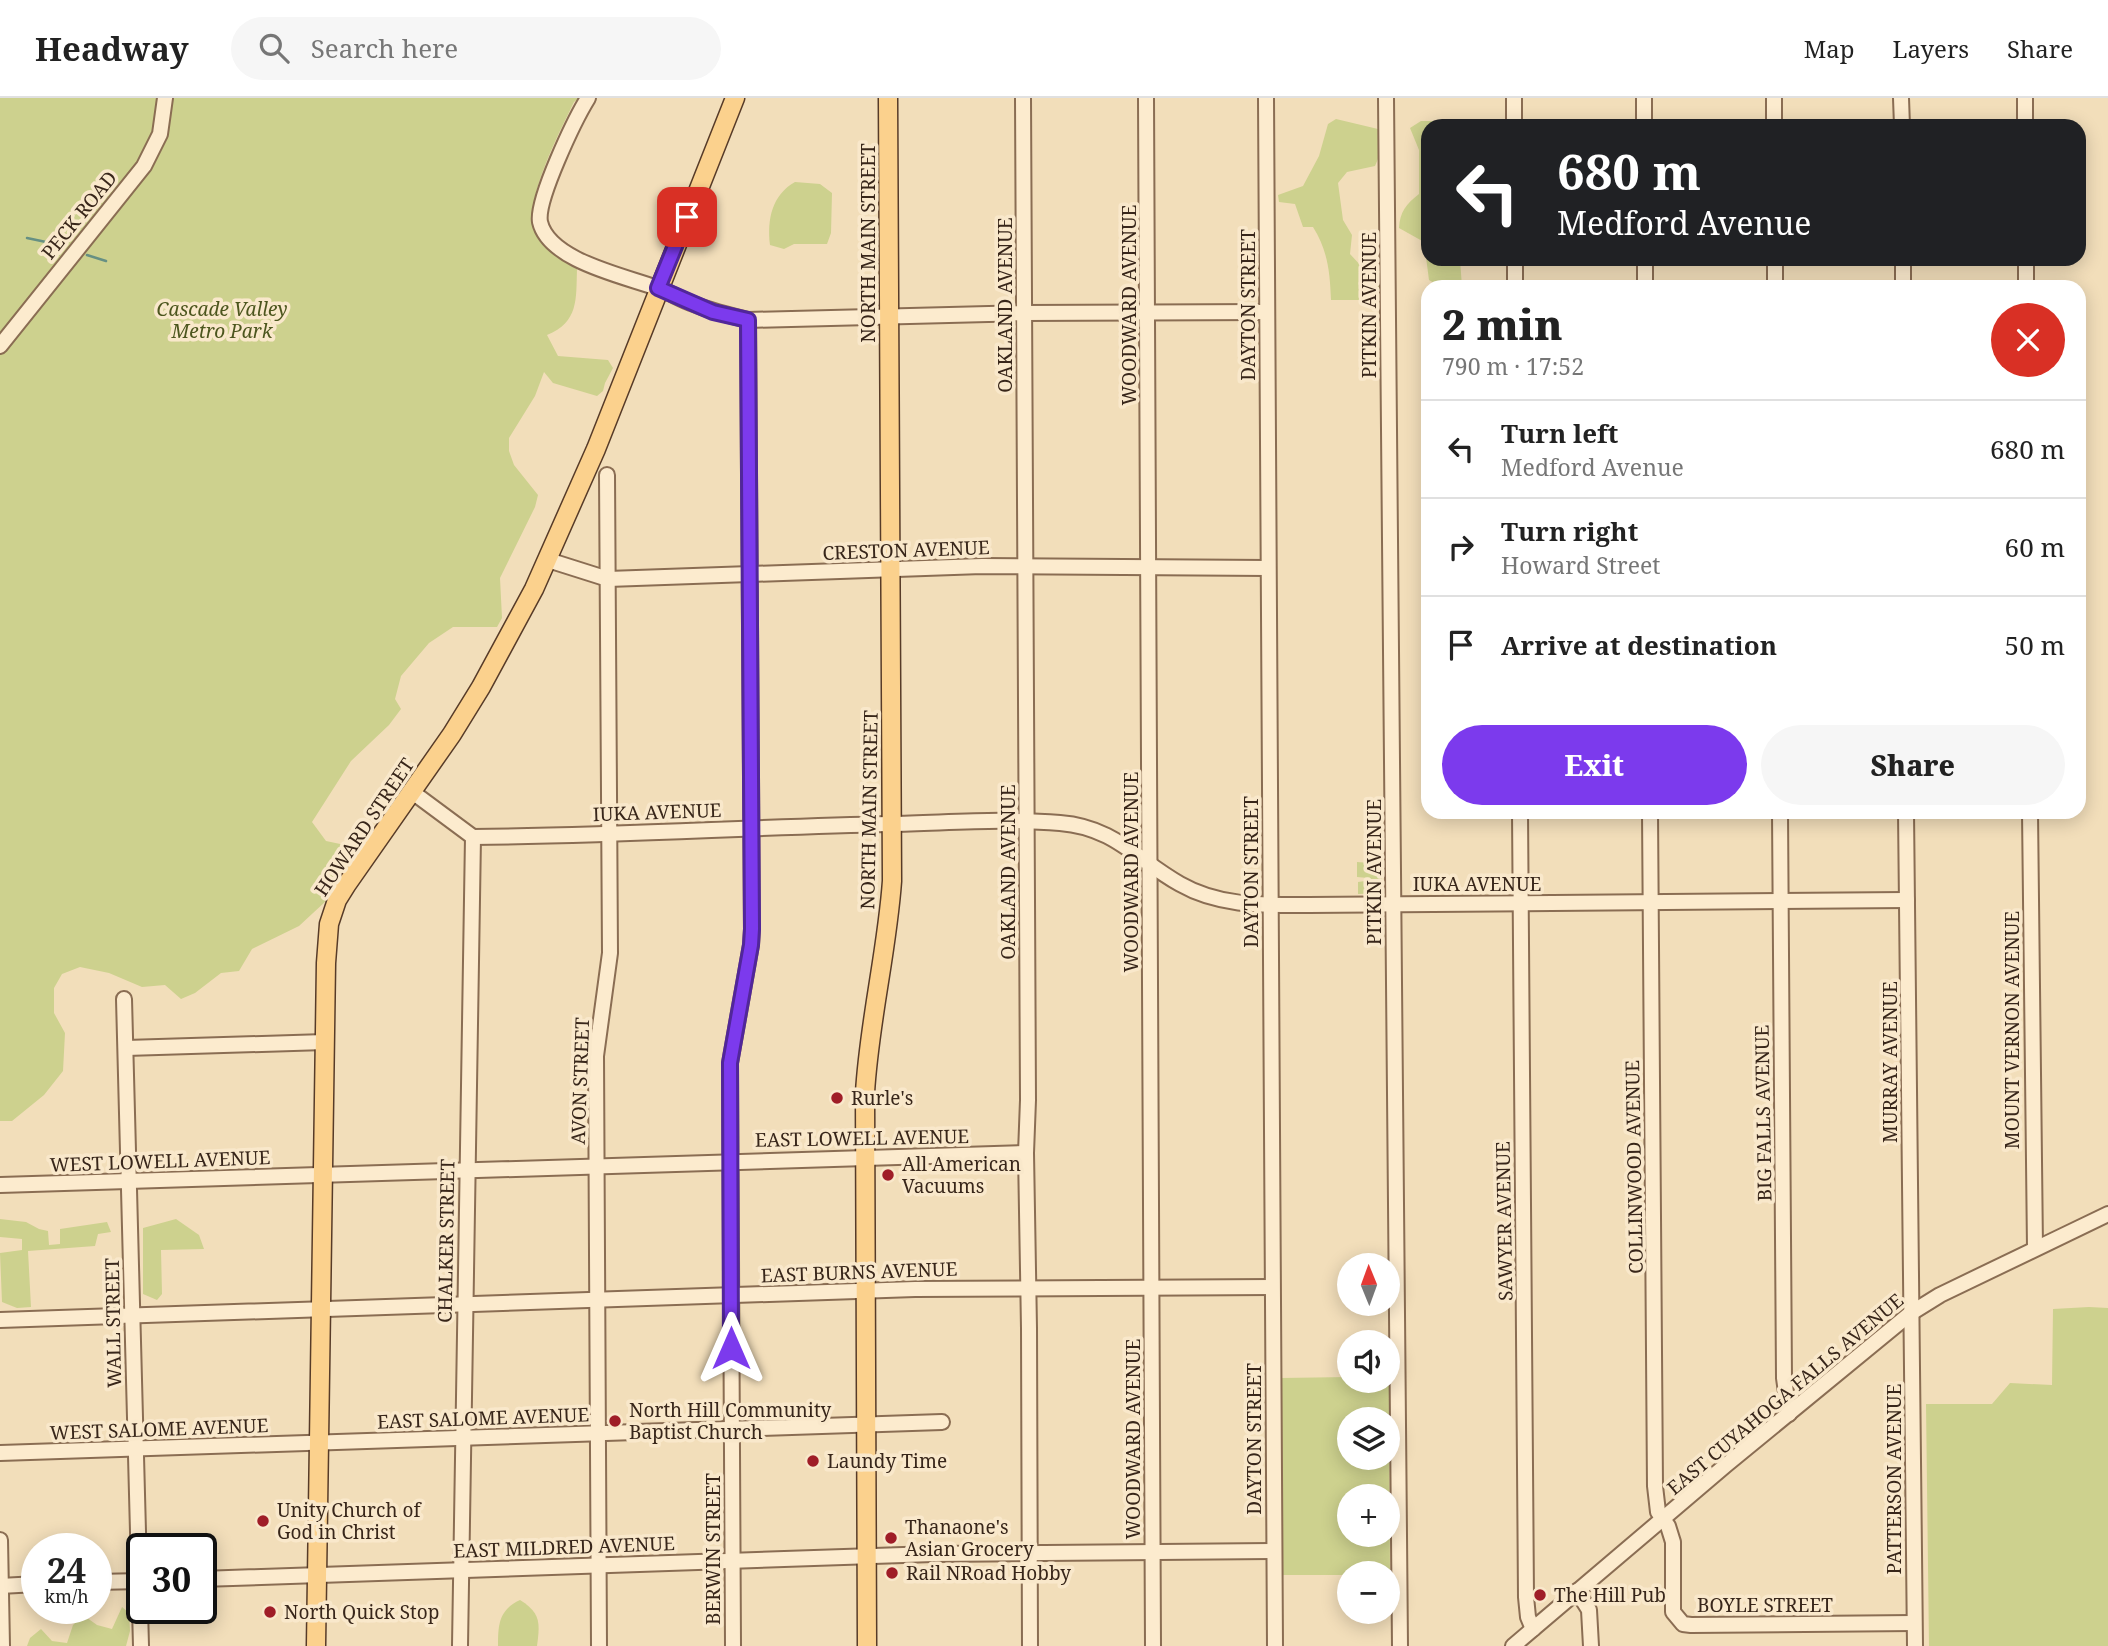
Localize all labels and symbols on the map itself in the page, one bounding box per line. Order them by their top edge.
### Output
street label: NORTH MAIN STREET [855,143,881,343]
street label: PECK ROAD [35,166,123,264]
pin [657,187,717,247]
street label: WOODWARD AVENUE [1116,204,1142,405]
street label: OAKLAND AVENUE [992,217,1018,393]
street label: DAYTON STREET [1235,229,1261,381]
street label: PITKIN AVENUE [1356,232,1382,378]
park label: Cascade Valley Metro Park [157,296,287,344]
street label: CRESTON AVENUE [822,534,990,566]
street label: NORTH MAIN STREET [854,710,884,910]
street label: HOWARD STREET [308,753,420,901]
street label: WOODWARD AVENUE [1118,771,1144,972]
street label: OAKLAND AVENUE [995,784,1021,960]
street label: DAYTON STREET [1238,796,1264,948]
street label: IUKA AVENUE [592,797,722,827]
street label: PITKIN AVENUE [1361,799,1387,945]
street label: IUKA AVENUE [1413,871,1542,897]
street label: MOUNT VERNON AVENUE [1999,911,2025,1149]
street label: MURRAY AVENUE [1877,981,1903,1143]
street label: AVON STREET [565,1017,595,1145]
street label: BIG FALLS AVENUE [1748,1024,1778,1202]
street label: COLLINWOOD AVENUE [1619,1060,1649,1274]
place label: Rurle's [851,1085,913,1111]
marker: Rurle's [829,1090,845,1106]
street label: EAST LOWELL AVENUE [755,1123,969,1153]
street label: SAWYER AVENUE [1490,1141,1518,1301]
street label: WEST LOWELL AVENUE [49,1144,271,1178]
place label: All American Vacuums [902,1151,1021,1199]
street label: CHALKER STREET [432,1158,460,1323]
marker: All American Vacuums [880,1167,896,1183]
north arrow [1337,1253,1400,1316]
street label: EAST BURNS AVENUE [760,1256,958,1288]
street label: WALL STREET [99,1257,127,1388]
street label: EAST CUYAHOGA FALLS AVENUE [1661,1287,1909,1501]
position arrow [694,1311,768,1385]
street label: WOODWARD AVENUE [1120,1338,1146,1539]
street label: DAYTON STREET [1241,1363,1267,1515]
street label: PATTERSON AVENUE [1881,1383,1907,1574]
place label: North Hill Community Baptist Church [629,1397,832,1445]
street label: EAST SALOME AVENUE [377,1401,590,1435]
street label: WEST SALOME AVENUE [49,1412,269,1446]
marker: North Hill Community Baptist Church [607,1413,623,1429]
place label: Laundy Time [827,1448,947,1474]
marker: Laundy Time [805,1453,821,1469]
street label: BERWIN STREET [700,1473,726,1625]
place label: Unity Church of God in Christ [277,1497,422,1545]
marker: Unity Church of God in Christ [255,1513,271,1529]
place label: Thanaone's Asian Grocery [905,1514,1034,1562]
street label: EAST MILDRED AVENUE [453,1530,675,1564]
marker: Thanaone's Asian Grocery [883,1530,899,1546]
speed limit sign: 30 [126,1533,217,1624]
place label: Rail NRoad Hobby [906,1560,1071,1586]
marker: Rail NRoad Hobby [884,1565,900,1581]
place label: The Hill Pub [1554,1582,1666,1608]
marker: The Hill Pub [1532,1587,1548,1603]
street label: BOYLE STREET [1697,1592,1833,1618]
place label: North Quick Stop [284,1599,439,1625]
marker: North Quick Stop [262,1604,278,1620]

